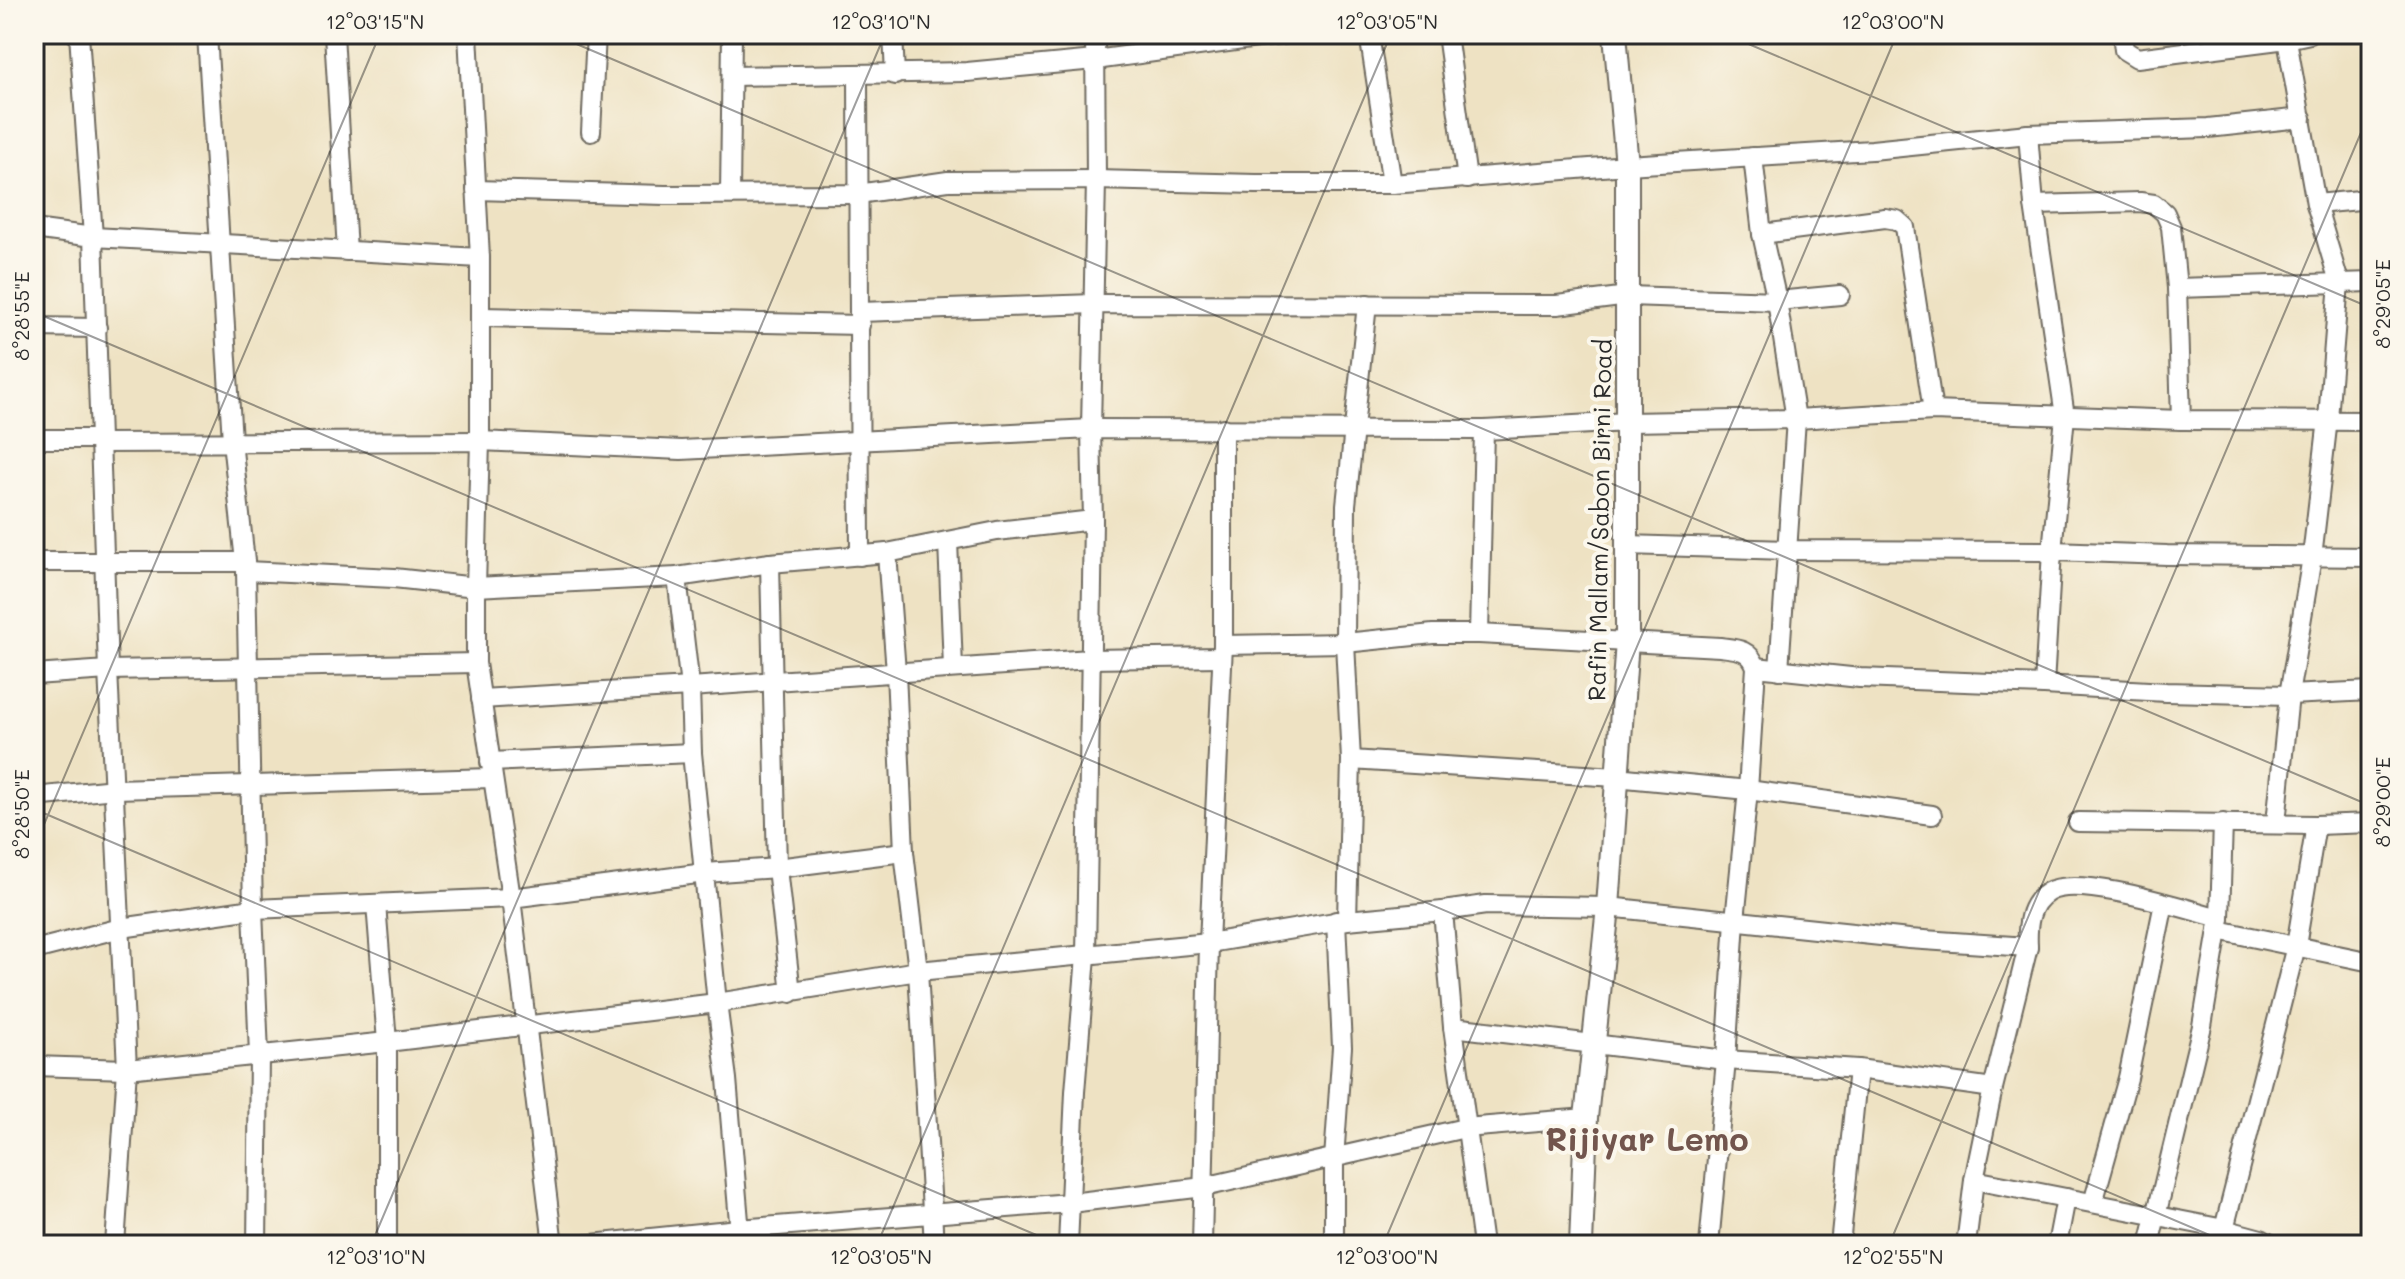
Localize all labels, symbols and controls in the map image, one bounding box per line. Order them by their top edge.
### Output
text: 12°03'15"N [326,8,424,34]
text: 12°03'10"N [831,8,931,34]
text: 12°03'05"N [1336,8,1438,34]
text: 12°03'00"N [1842,8,1944,34]
text: 8°29'05"E [2369,259,2395,349]
text: 8°28'55"E [8,271,34,361]
street label: Rafin Mallam/Sabon Birni Road [1580,339,1618,701]
text: 8°29'00"E [2369,757,2395,847]
text: 8°28'50"E [8,769,34,859]
district label: Rijiyar Lemo [1545,1117,1749,1160]
text: 12°03'10"N [326,1243,426,1269]
text: 12°03'05"N [830,1243,932,1269]
text: 12°03'00"N [1336,1243,1438,1269]
text: 12°02'55"N [1843,1243,1943,1269]

